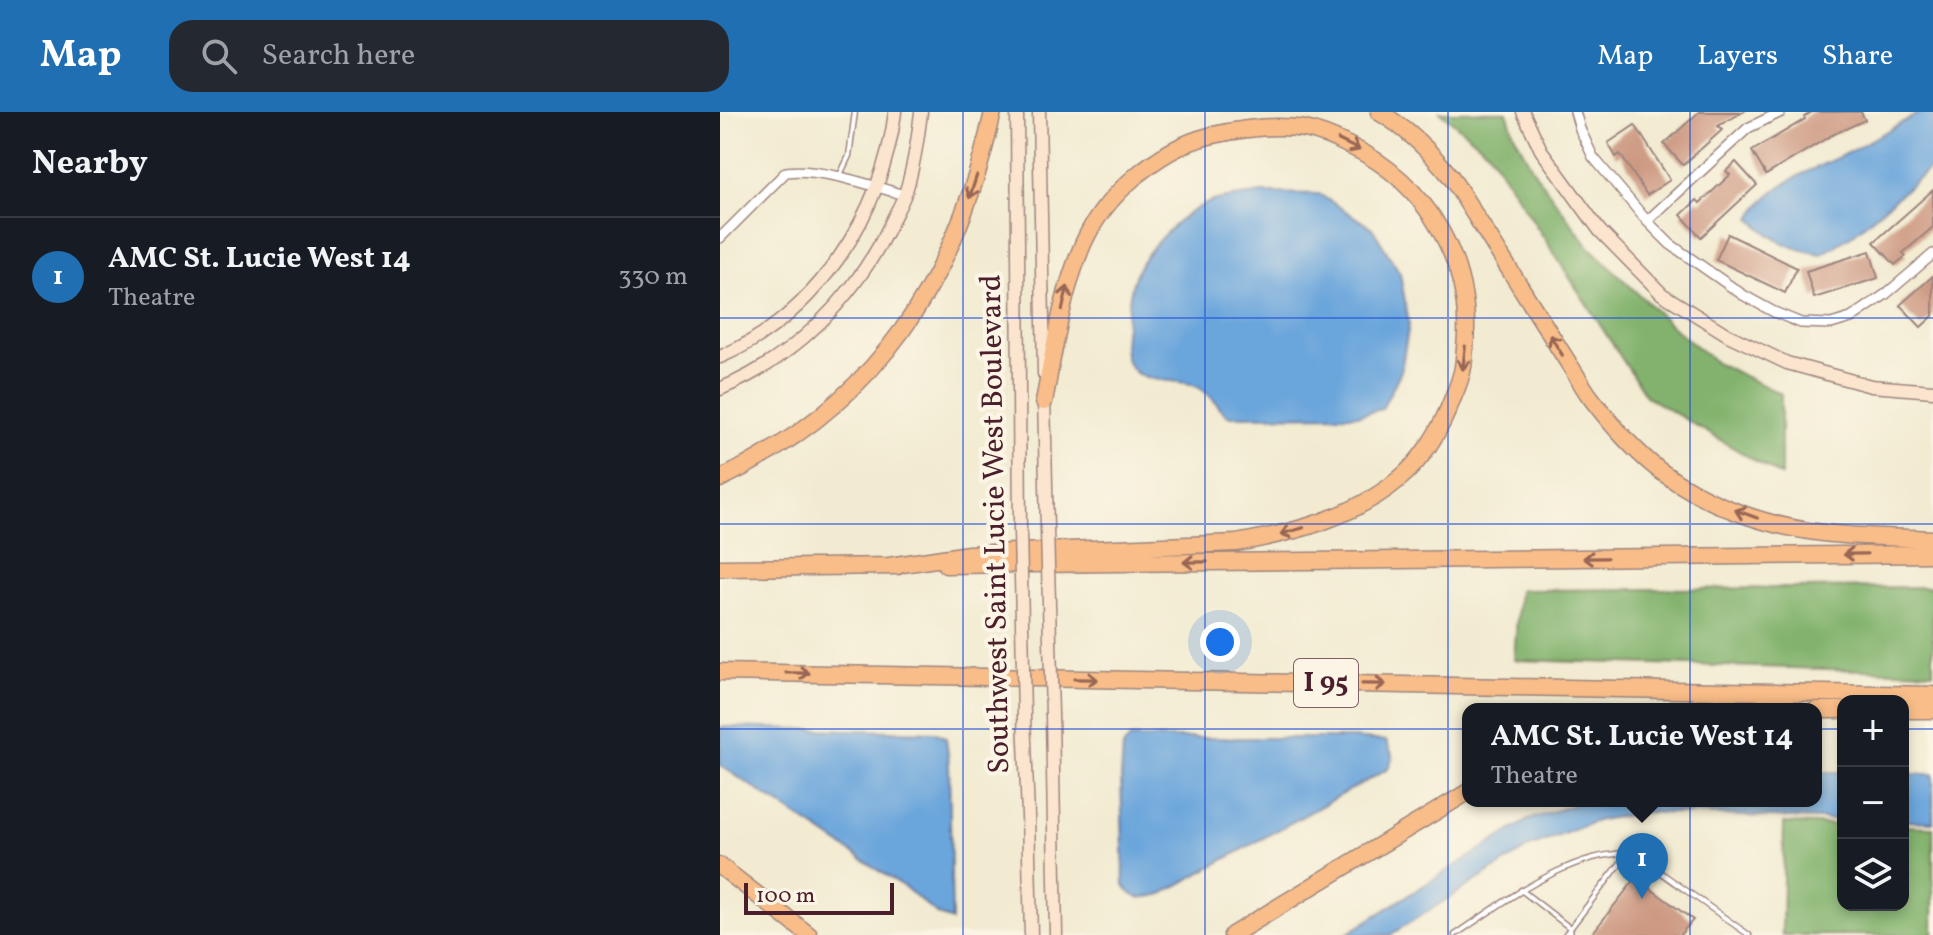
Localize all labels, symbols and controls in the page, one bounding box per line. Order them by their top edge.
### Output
search box [169,20,729,92]
text: Map [40,30,121,83]
icon: search [197,34,241,78]
text: Search here [261,35,415,77]
text: Map [1597,37,1653,76]
text: Layers [1697,37,1778,76]
text: Share [1822,37,1893,76]
one-way arrow [1337,138,1361,153]
text: Nearby [32,141,148,188]
one-way arrow [964,174,979,199]
text: AMC St. Lucie West 14 [108,238,411,280]
text: 1 [53,259,63,295]
text: 330 m [618,259,688,295]
street label: Southwest Saint Lucie West Boulevard [971,274,1021,774]
text: Theatre [108,280,195,316]
one-way arrow [1058,286,1073,312]
one-way arrow [1548,334,1564,357]
one-way arrow [1456,344,1471,371]
one-way arrow [1734,506,1759,520]
one-way arrow [1279,524,1305,539]
one-way arrow [1842,547,1869,562]
one-way arrow [1582,550,1609,565]
one-way arrow [1182,555,1209,570]
your location [1200,622,1240,662]
road number: I 95 [1294,659,1358,707]
one-way arrow [784,666,811,681]
one-way arrow [1072,671,1099,687]
one-way arrow [1360,676,1387,692]
map controls [1837,695,1909,911]
button: + [1837,695,1909,767]
popup [1462,703,1822,807]
text: AMC St. Lucie West 14 [1491,716,1793,758]
text: Theatre [1491,758,1578,794]
button: − [1837,767,1909,839]
pin: 1 [1616,833,1668,899]
button: layers [1837,839,1909,911]
scale bar [744,879,894,915]
text: 100 m [756,881,815,912]

